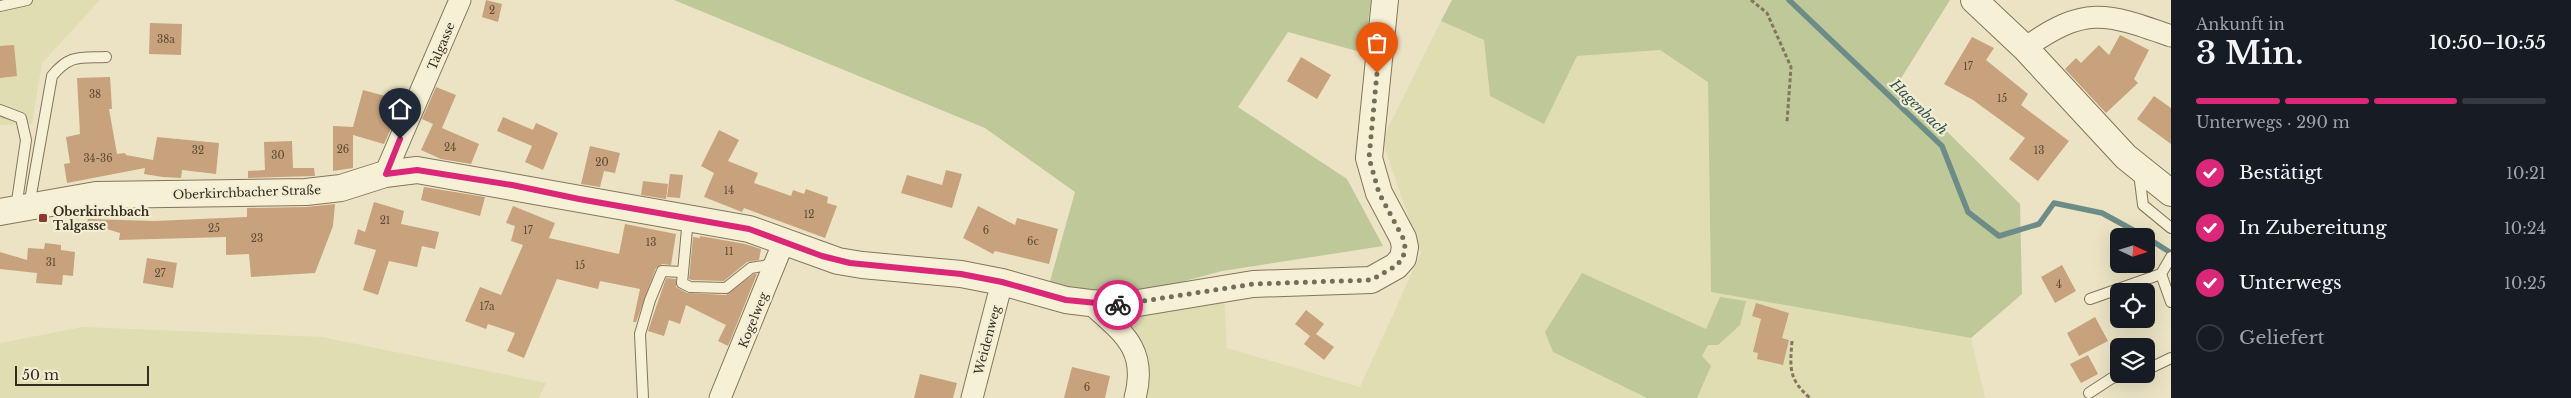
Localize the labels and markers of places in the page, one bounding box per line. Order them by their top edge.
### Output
pin [1356,22,1398,73]
pin [379,88,421,139]
place label: Oberkirchbach Talgasse [53,204,150,233]
marker: Oberkirchbach Talgasse [37,212,49,224]

